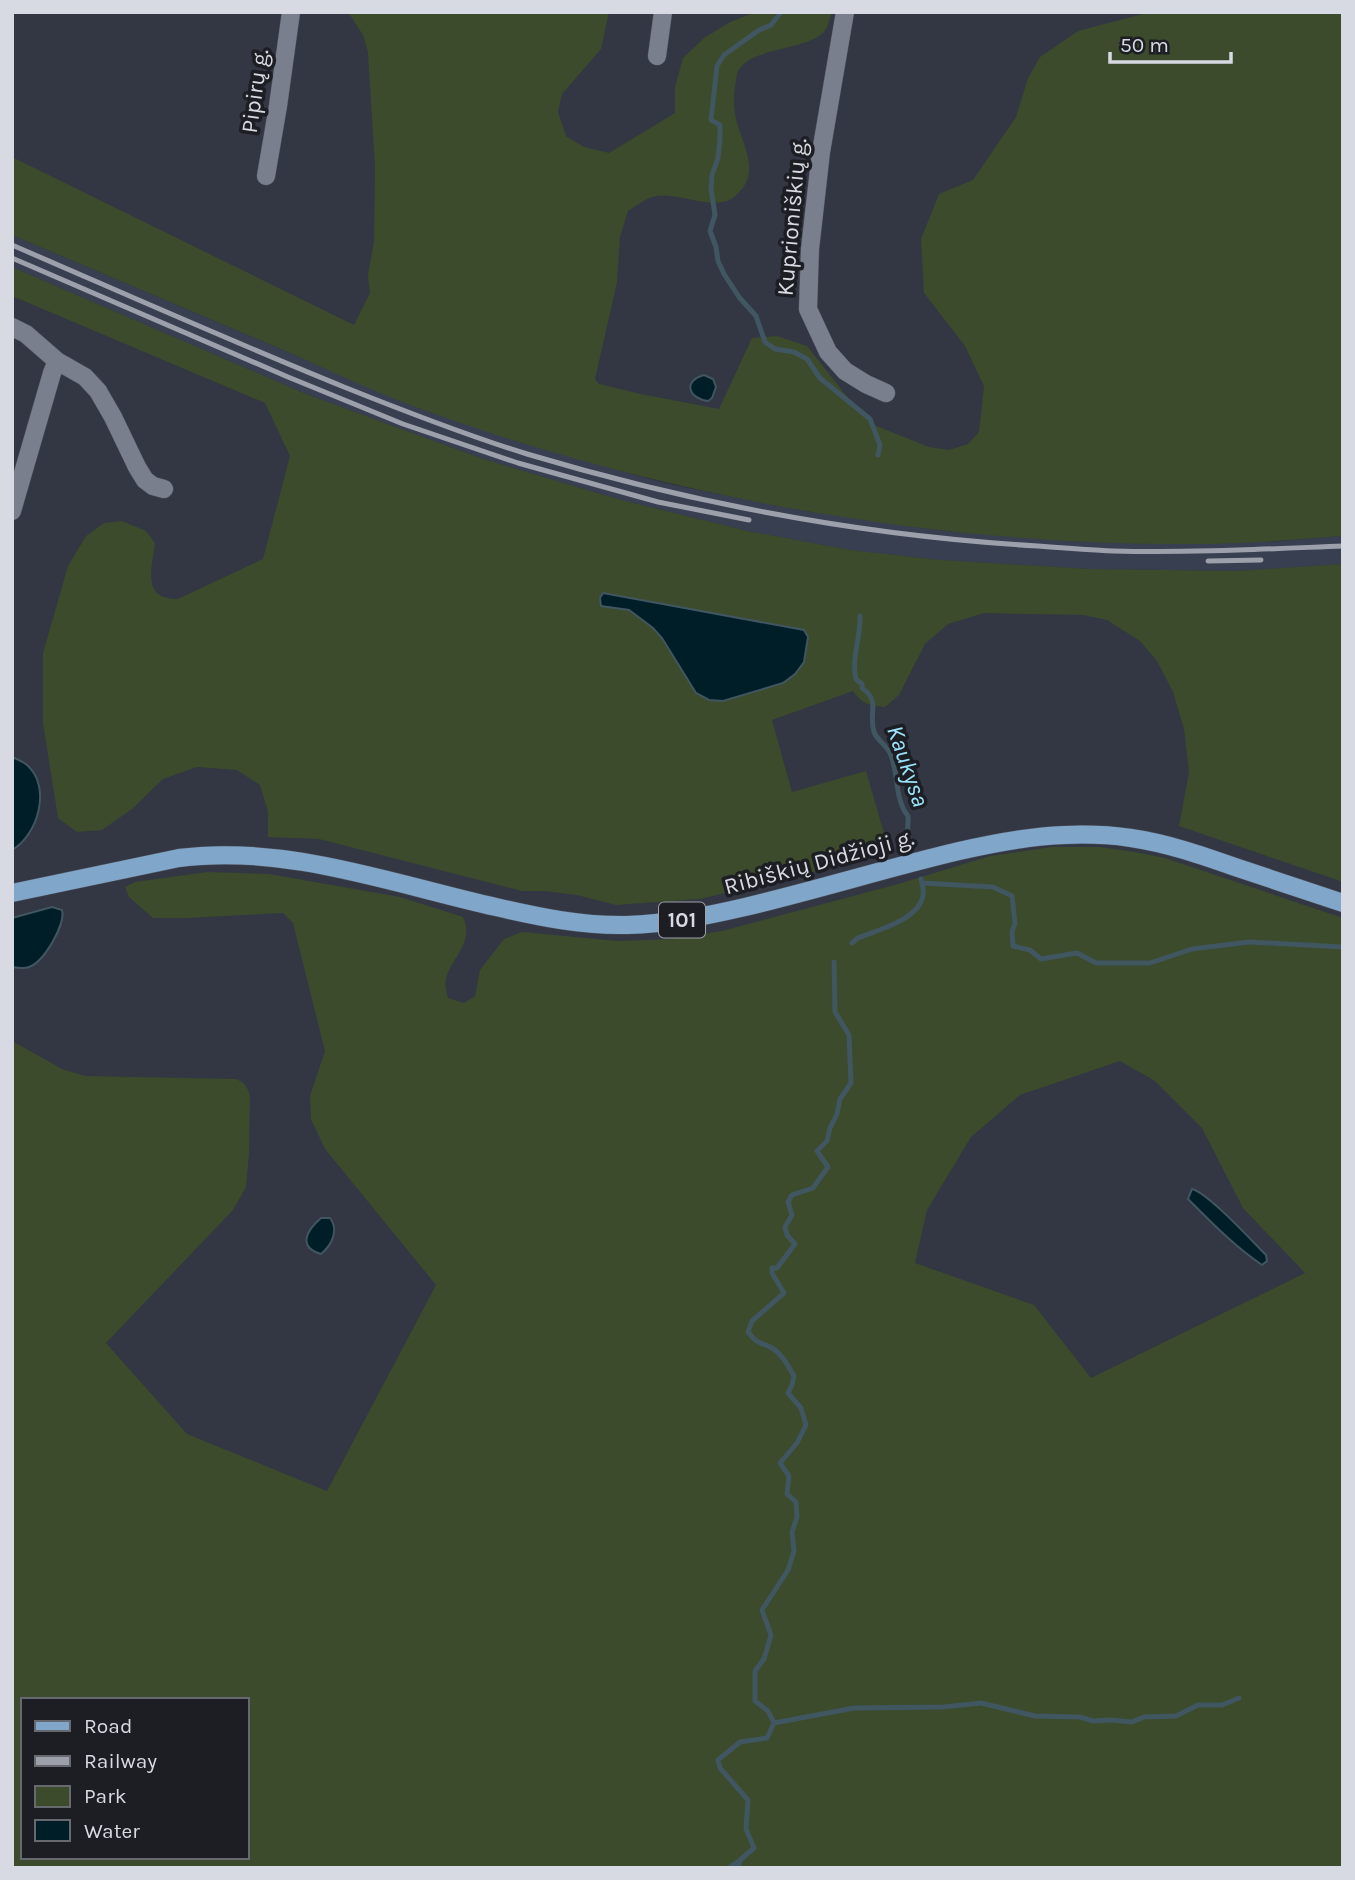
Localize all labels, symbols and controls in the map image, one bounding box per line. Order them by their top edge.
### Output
scale bar [1110,21,1231,65]
text: 50 m [1120,33,1169,57]
street label: Pipirų g. [236,47,274,135]
street label: Kuprioniškių g. [772,137,812,297]
water label: Kaukysa [881,722,935,810]
street label: Ribiškių Didžioji g. [721,824,917,900]
road number: 101 [659,902,705,937]
legend [21,1698,248,1859]
text: Road [84,1714,132,1738]
text: Railway [84,1749,157,1773]
text: Park [84,1784,127,1808]
text: Water [84,1819,140,1843]

